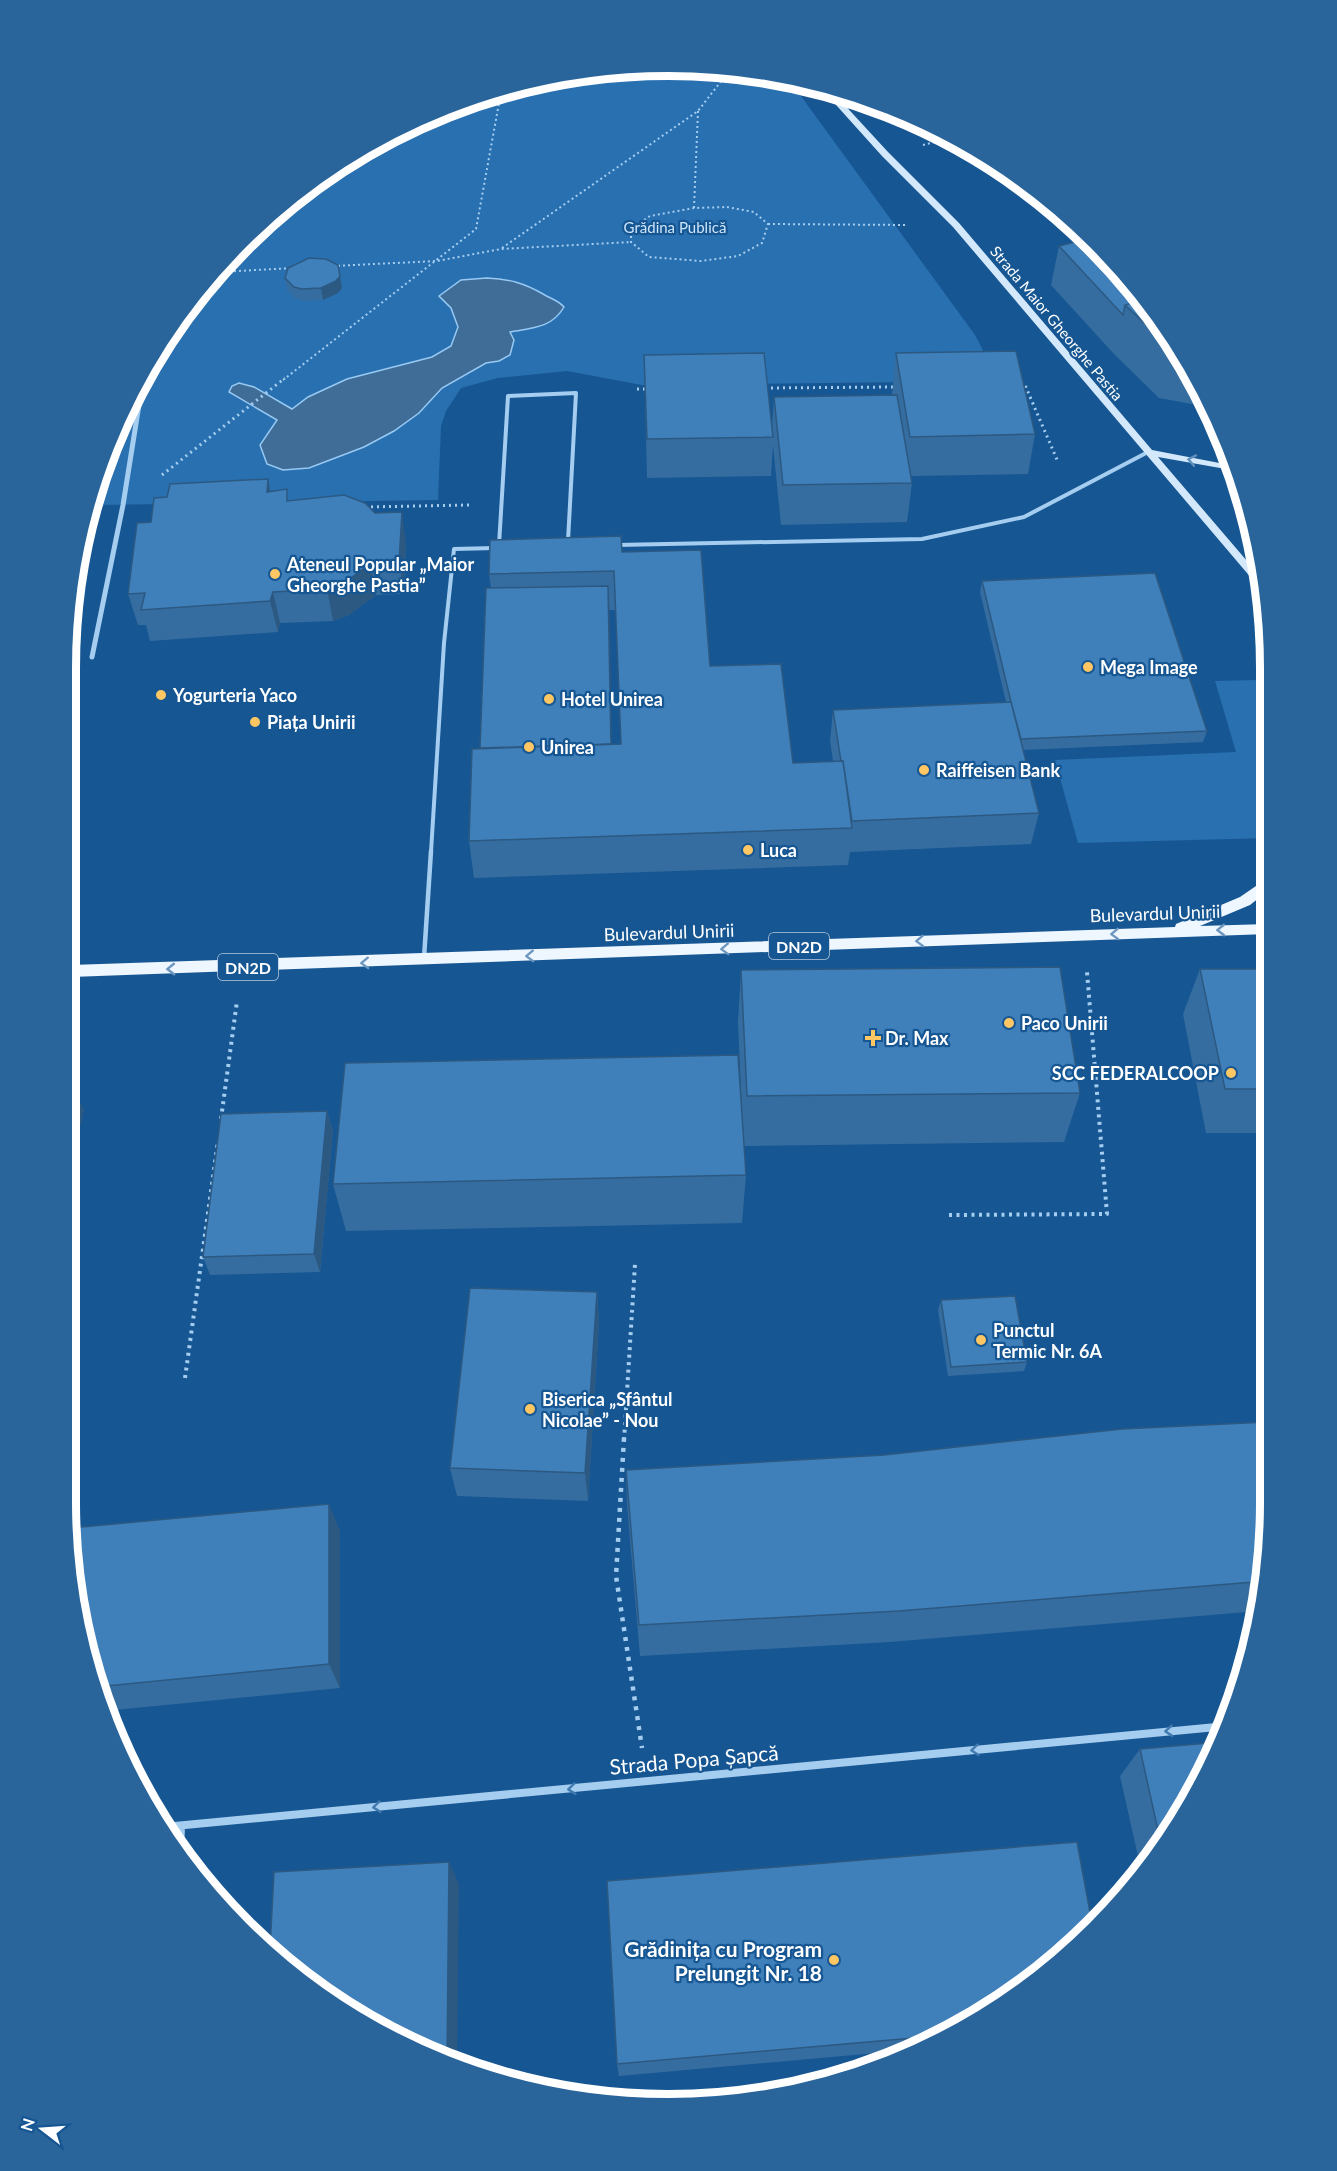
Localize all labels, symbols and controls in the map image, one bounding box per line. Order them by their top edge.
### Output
park label: Grădina Publică [624,218,726,236]
street label: Strada Maior Gheorghe Pastia [987,242,1127,404]
one-way arrow [1187,454,1197,467]
place label: Ateneul Popular „Maior Gheorghe Pastia” [286,553,474,596]
marker: Ateneul Popular „Maior Gheorghe Pastia” [268,567,282,581]
place label: Mega Image [1100,656,1198,678]
marker: Mega Image [1081,660,1095,674]
place label: Yogurteria Yaco [172,684,297,706]
marker: Yogurteria Yaco [154,688,168,702]
place label: Hotel Unirea [561,688,663,710]
marker: Hotel Unirea [542,692,556,706]
place label: Piața Unirii [267,711,356,733]
marker: Piața Unirii [248,715,262,729]
place label: Unirea [541,736,594,758]
marker: Unirea [522,740,536,754]
place label: Raiffeisen Bank [936,759,1060,781]
marker: Raiffeisen Bank [917,763,931,777]
place label: Luca [760,839,797,861]
marker: Luca [741,843,755,857]
street label: Bulevardul Unirii [1089,900,1221,926]
street label: Bulevardul Unirii [603,919,735,945]
one-way arrow [1216,924,1225,937]
one-way arrow [1110,927,1119,940]
road number: DN2D [769,933,829,959]
one-way arrow [915,935,924,948]
one-way arrow [720,943,729,955]
one-way arrow [526,950,535,963]
road number: DN2D [218,954,278,980]
one-way arrow [361,956,370,969]
one-way arrow [166,962,175,975]
place label: Paco Unirii [1021,1012,1108,1034]
marker: Paco Unirii [1002,1016,1016,1030]
place label: Dr. Max [885,1027,949,1049]
marker: Dr. Max [866,1031,880,1045]
place label: SCC FEDERALCOOP [1052,1062,1219,1084]
marker: SCC FEDERALCOOP [1224,1066,1238,1080]
place label: Punctul Termic Nr. 6A [993,1319,1102,1362]
marker: Punctul Termic Nr. 6A [974,1333,988,1347]
place label: Biserica „Sfântul Nicolae” - Nou [542,1388,673,1431]
marker: Biserica „Sfântul Nicolae” - Nou [523,1402,537,1416]
one-way arrow [1164,1724,1173,1737]
street label: Strada Popa Șapcă [609,1739,779,1779]
one-way arrow [970,1743,979,1756]
one-way arrow [567,1782,576,1795]
one-way arrow [373,1800,382,1813]
place label: Grădinița cu Program Prelungit Nr. 18 [624,1936,822,1985]
marker: Grădinița cu Program Prelungit Nr. 18 [827,1953,841,1967]
north arrow [12,2099,72,2159]
text: N [16,2116,38,2133]

